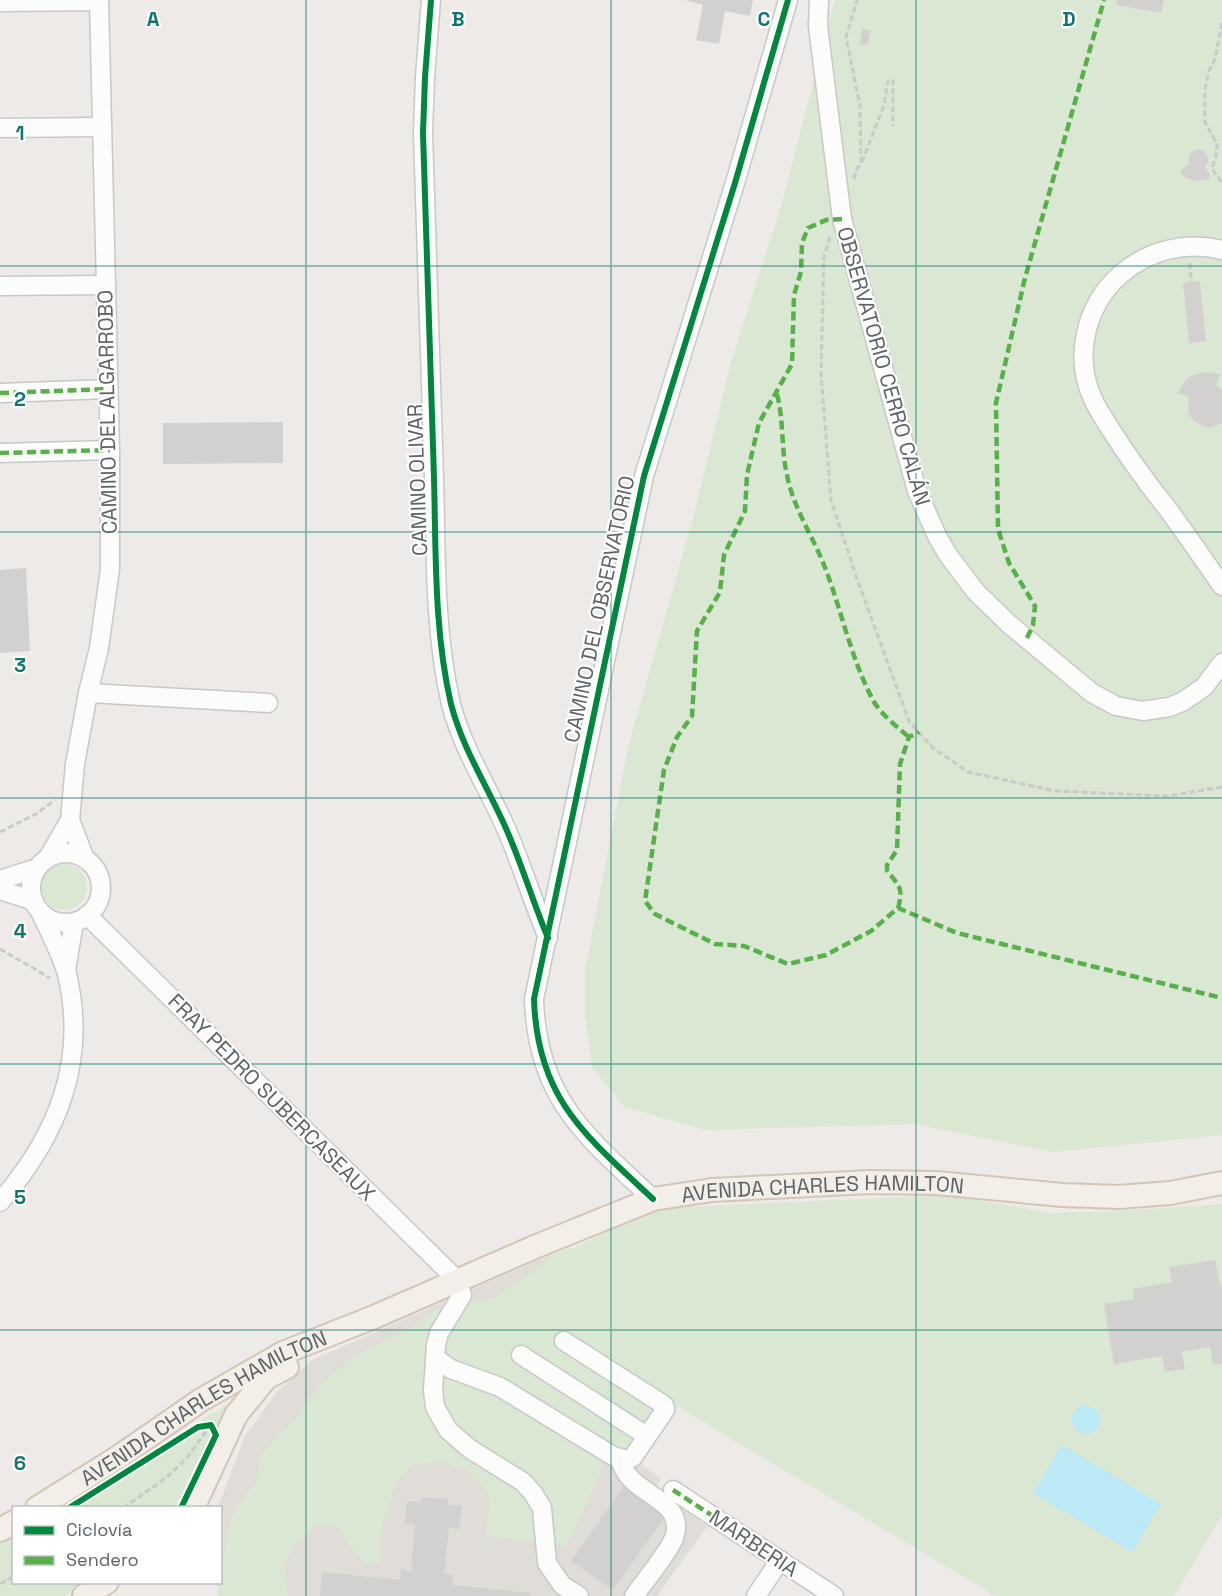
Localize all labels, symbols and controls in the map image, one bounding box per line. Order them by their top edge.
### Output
text: A [147,6,160,32]
text: B [451,6,465,32]
text: C [758,6,771,32]
text: D [1062,6,1076,32]
text: 1 [15,120,25,146]
street label: OBSERVATORIO CERRO CALÁN [831,224,937,508]
street label: CAMINO DEL ALGARROBO [91,290,123,534]
text: 2 [14,386,26,412]
street label: CAMINO OLIVAR [401,403,433,557]
street label: CAMINO DEL OBSERVATORIO [558,473,640,745]
text: 3 [14,652,26,678]
text: 4 [14,918,27,944]
street label: FRAY PEDRO SUBERCASEAUX [163,988,381,1206]
street label: AVENIDA CHARLES HAMILTON [679,1168,965,1208]
text: 5 [14,1184,26,1210]
street label: AVENIDA CHARLES HAMILTON [75,1324,330,1491]
text: 6 [14,1450,26,1476]
street label: MARBERIA [704,1503,804,1583]
legend [12,1506,222,1584]
text: Ciclovía [66,1518,132,1541]
text: Sendero [66,1548,139,1571]

